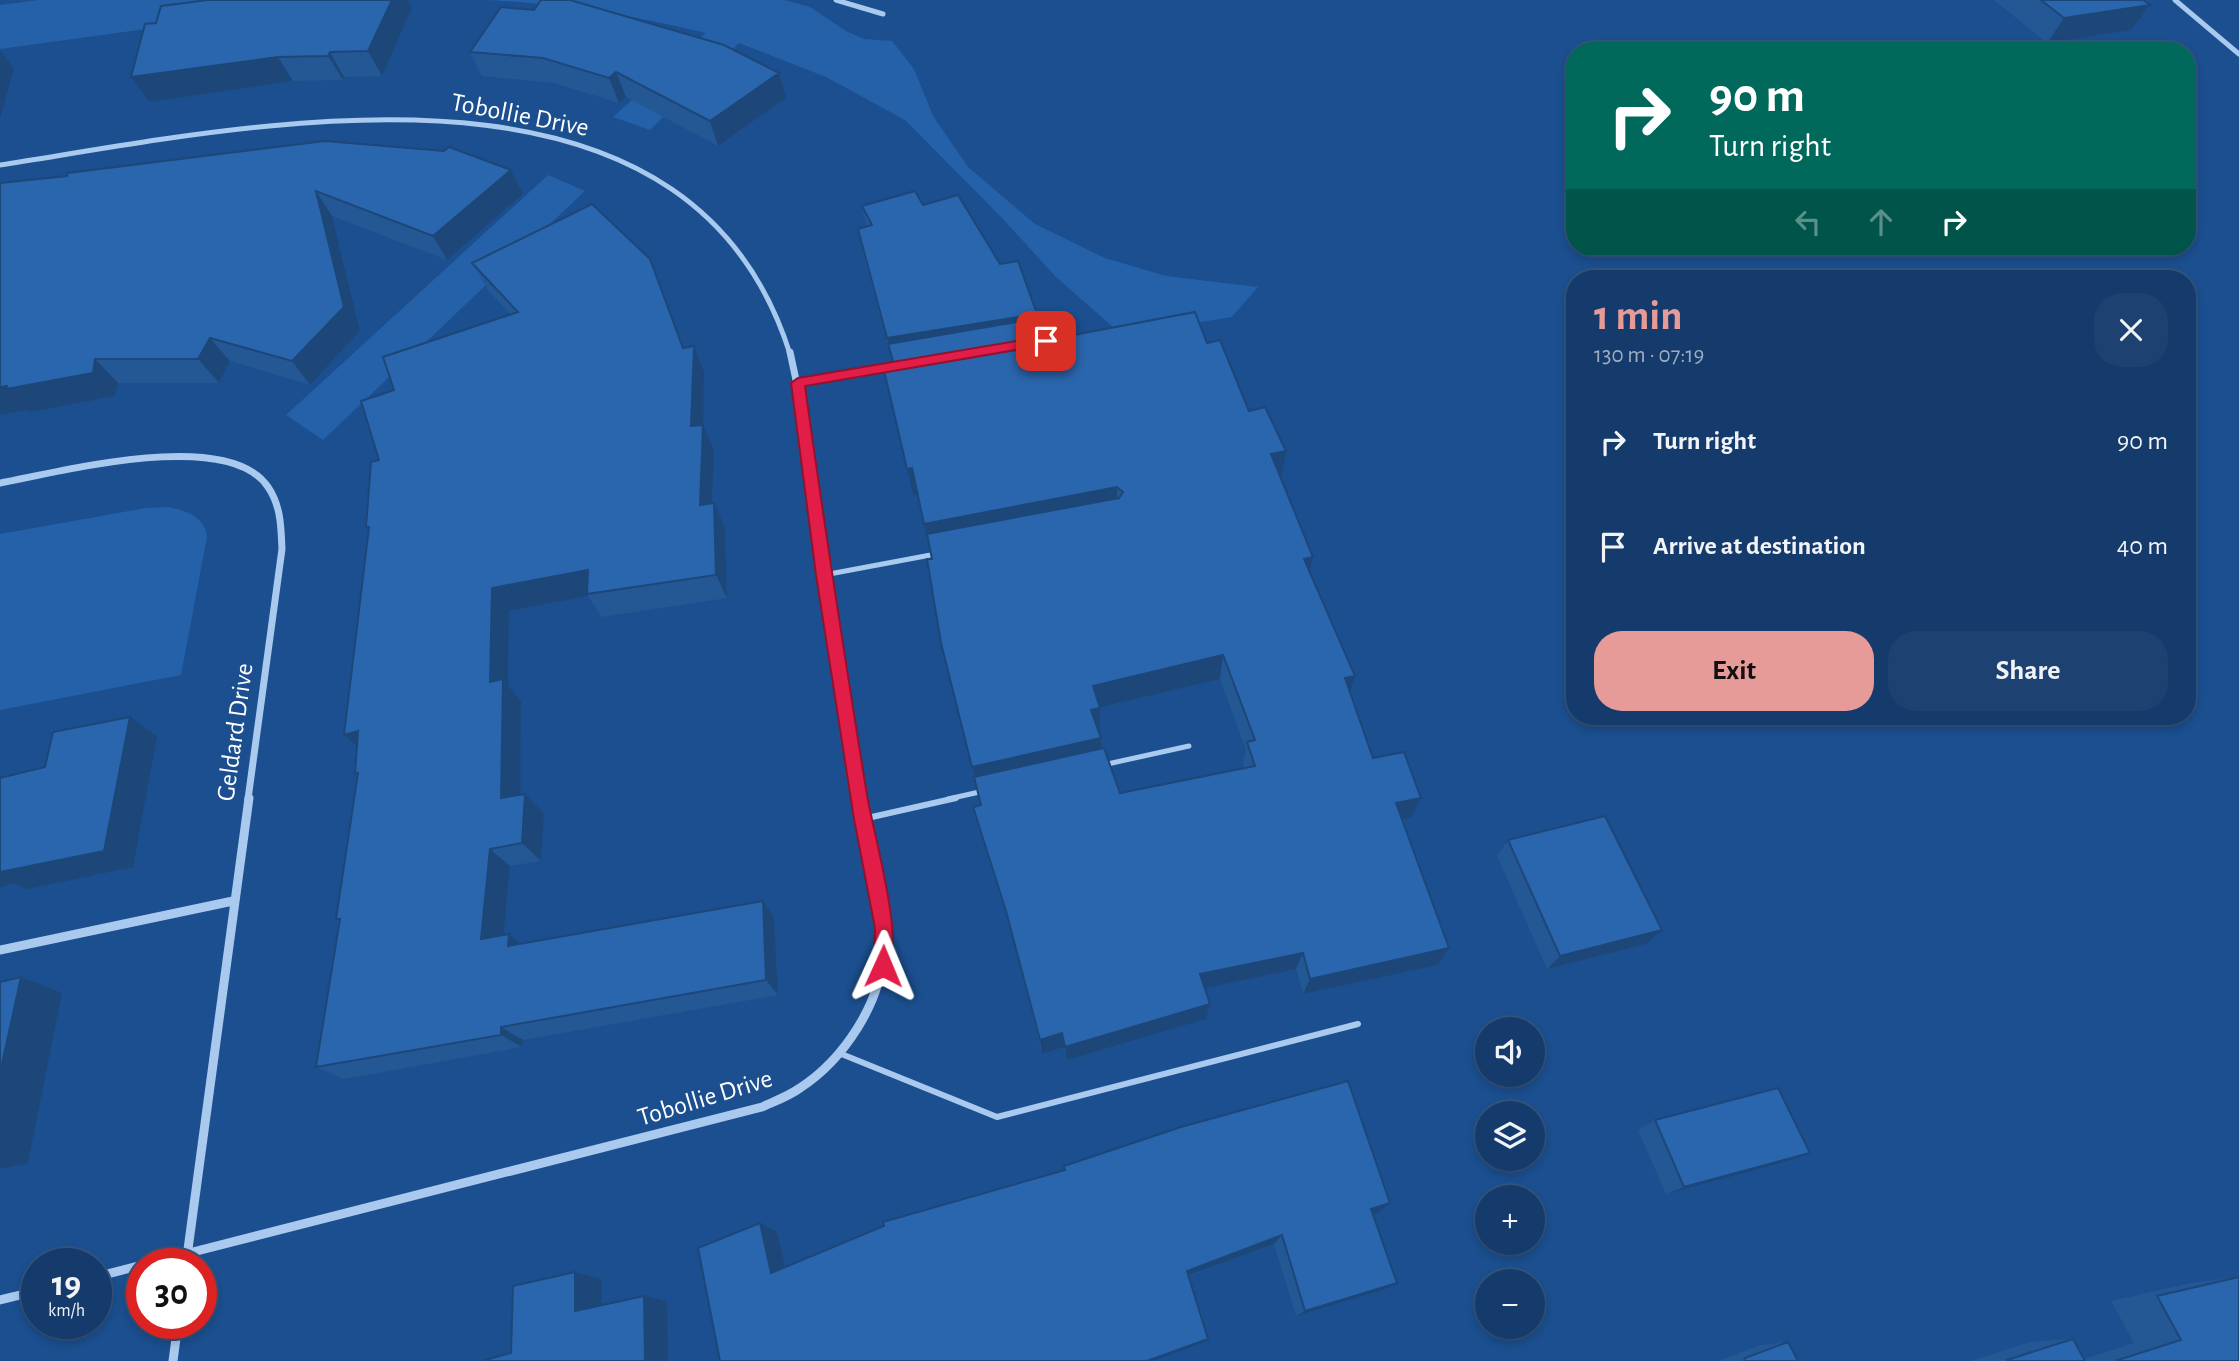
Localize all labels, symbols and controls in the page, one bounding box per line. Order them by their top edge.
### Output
icon: right [1594,70,1685,161]
text: 90 m [1709,72,1805,121]
street label: Tobollie Drive [449,89,591,141]
text: Turn right [1709,130,1831,162]
icon: left [1789,203,1827,241]
icon: ahead [1862,203,1900,241]
icon: right [1935,203,1973,241]
button: close [2094,293,2168,367]
text: 1 min [1594,295,1683,337]
pin [1016,311,1076,371]
icon: arrive [1027,322,1065,360]
text: 130 m · 07:19 [1594,344,1704,367]
icon: right [1594,423,1632,461]
text: Turn right [1653,428,1756,454]
text: 90 m [2117,428,2168,454]
icon: arrive [1594,528,1632,566]
text: Arrive at destination [1653,533,1866,559]
text: 40 m [2117,533,2168,559]
button: Exit [1594,631,1874,711]
button: Share [1888,631,2168,711]
street label: Geldard Drive [212,661,258,803]
position arrow [846,929,920,1003]
map controls [1475,1017,1545,1339]
button: sound [1475,1017,1545,1087]
street label: Tobollie Drive [635,1065,775,1131]
button: layers [1475,1101,1545,1171]
button: + [1475,1185,1545,1255]
speed limit sign: 30 [126,1248,217,1339]
text: 19 [52,1267,81,1302]
button: − [1475,1269,1545,1339]
text: km/h [48,1302,85,1320]

